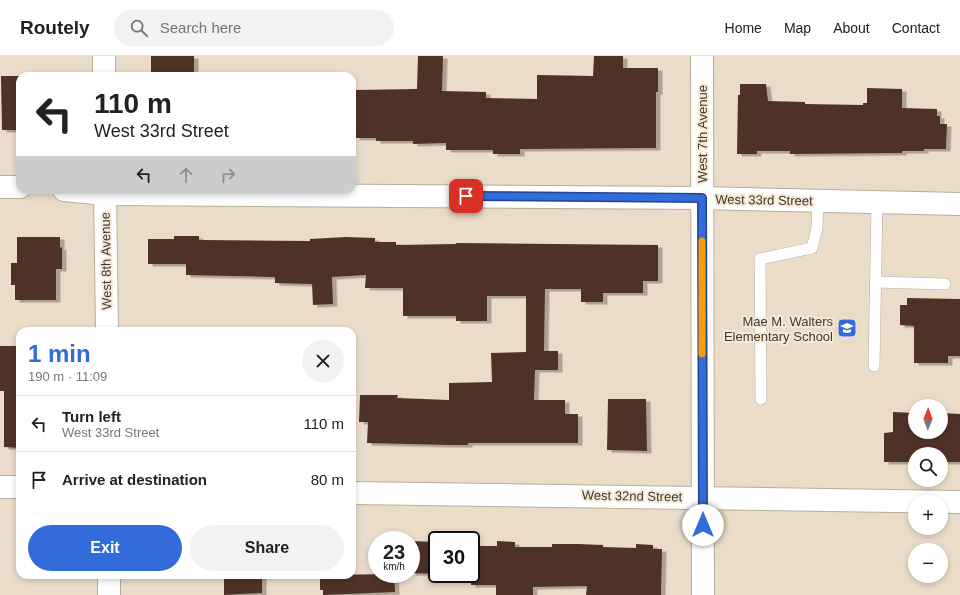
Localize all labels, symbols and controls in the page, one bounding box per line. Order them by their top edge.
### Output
search box [114,10,394,46]
text: Routely [20,17,90,38]
icon: search [128,17,150,39]
text: Search here [160,19,241,36]
text: Home [725,20,762,36]
text: Map [784,20,811,36]
text: About [833,20,870,36]
text: Contact [892,20,940,36]
street label: West 7th Avenue [695,85,710,183]
icon: left [28,88,80,140]
text: 110 m [94,88,172,119]
text: West 33rd Street [94,121,229,141]
icon: left [133,164,155,186]
icon: ahead [175,164,197,186]
icon: right [217,164,239,186]
pin [449,179,483,213]
icon: arrive [455,185,477,207]
street label: West 33rd Street [715,192,813,208]
street label: West 8th Avenue [98,212,114,310]
place label: Mae M. Walters Elementary School [724,314,833,344]
school or university icon: Mae M. Walters Elementary School [836,317,858,339]
text: 1 min [28,340,91,367]
button: close [302,340,344,382]
text: 190 m · 11:09 [28,369,107,384]
north arrow [908,399,948,439]
map controls [908,399,948,583]
text: Turn left [62,408,121,425]
icon: left [28,413,50,435]
text: 110 m [303,415,344,432]
text: West 33rd Street [62,425,159,440]
button: search [908,447,948,487]
icon: arrive [28,469,50,491]
text: Arrive at destination [62,471,207,488]
text: 80 m [311,471,344,488]
street label: West 32nd Street [582,488,683,504]
button: + [908,495,948,535]
position arrow [682,504,724,546]
button: Exit [28,525,182,571]
button: Share [190,525,344,571]
speed limit sign: 30 [428,531,480,583]
text: 23 [383,541,405,563]
button: − [908,543,948,583]
text: km/h [383,561,405,572]

